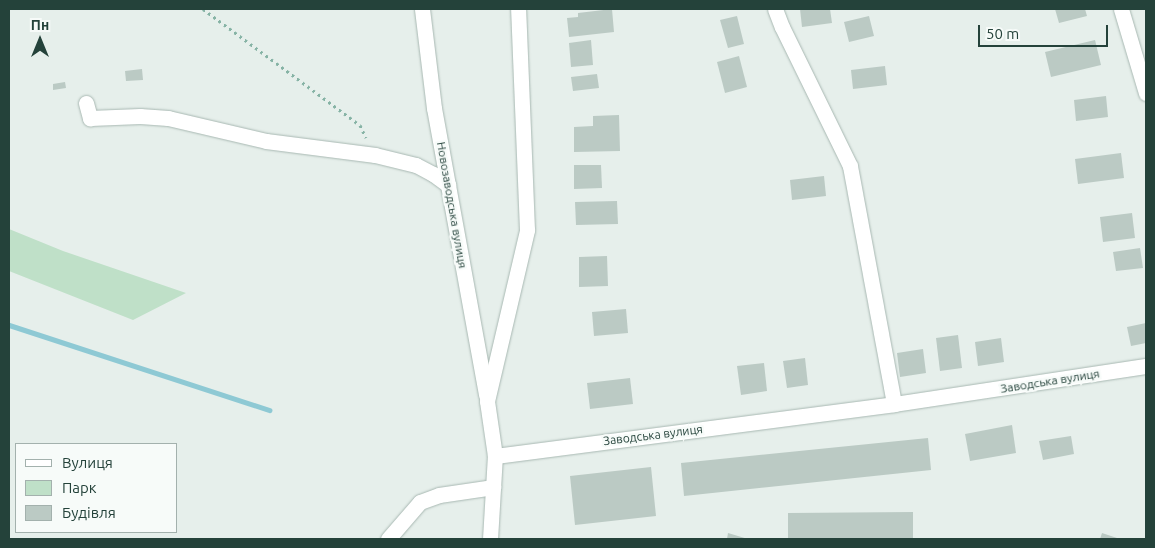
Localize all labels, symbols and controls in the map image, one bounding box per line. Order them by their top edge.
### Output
north arrow [15,15,65,65]
scale bar [980,15,1110,47]
text: Пн [31,17,49,33]
text: 50 m [986,25,1019,42]
street label: Новозаводська вулиця [434,141,470,269]
street label: Заводська вулиця [999,366,1101,396]
street label: Заводська вулиця [602,422,704,448]
legend [15,443,178,533]
text: Вулиця [62,454,113,471]
text: Парк [62,479,97,496]
text: Будівля [62,504,116,521]

